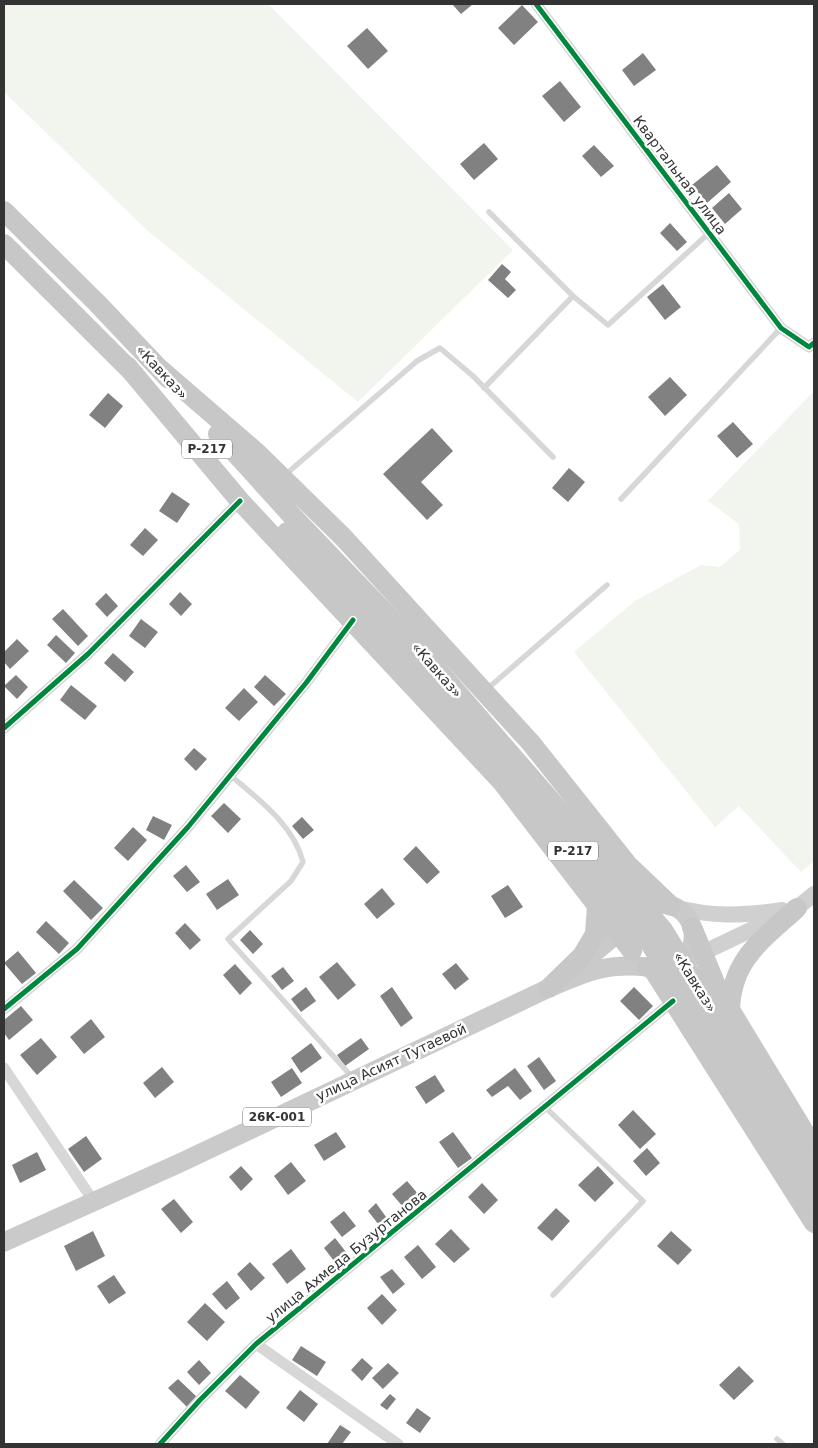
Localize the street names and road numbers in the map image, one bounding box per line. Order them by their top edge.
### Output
street label: Квартальная улица [630,112,730,238]
street label: «Кавказ» [133,342,191,402]
road number: Р-217 [182,439,232,458]
street label: «Кавказ» [409,639,465,701]
road number: Р-217 [548,841,598,860]
street label: «Кавказ» [670,949,720,1015]
street label: улица Асият Тутаевой [313,1020,469,1104]
road number: 26К-001 [243,1108,311,1126]
street label: улица Ахмеда Бузуртанова [262,1186,430,1326]

